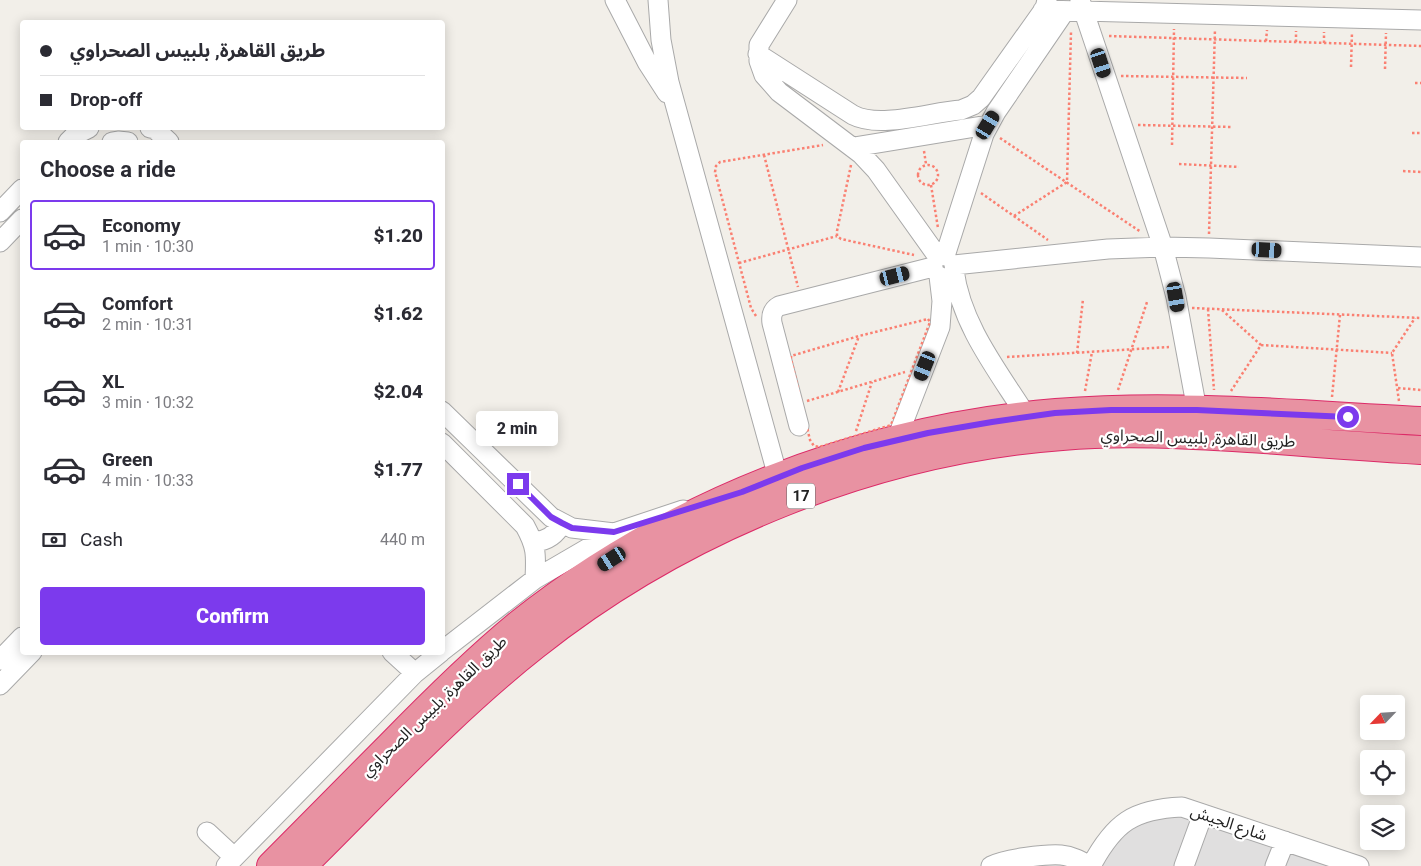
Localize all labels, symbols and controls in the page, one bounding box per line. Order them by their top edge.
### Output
text: طريق القاهرة, بلبيس الصحراوي [70,39,325,62]
car [1089,46,1112,80]
text: Drop-off [70,88,142,111]
car [973,108,1002,142]
text: Choose a ride [40,157,176,182]
icon: car [42,213,87,258]
text: Economy [102,214,181,237]
text: $1.20 [374,224,423,247]
text: 1 min · 10:30 [102,237,194,256]
car [1251,242,1282,258]
car [878,265,911,287]
car [1166,281,1185,313]
icon: car [42,291,87,336]
text: Comfort [102,292,173,315]
text: $1.62 [374,302,423,325]
text: 2 min · 10:31 [102,315,194,334]
car [912,349,937,383]
icon: car [42,369,87,414]
text: XL [102,370,124,393]
text: $2.04 [374,380,423,403]
text: 3 min · 10:32 [102,393,194,412]
route start [1337,406,1359,428]
callout: 2 min [477,412,559,446]
text: 2 min [497,419,537,438]
street label: طريق القاهرة, بلبيس الصحراوي [1100,425,1296,454]
icon: car [42,447,87,492]
text: Green [102,448,153,471]
text: $1.77 [374,458,423,481]
text: 4 min · 10:33 [102,471,194,490]
route end [507,473,529,495]
road number: 17 [787,484,815,508]
icon: cash [40,526,68,554]
text: Cash [80,528,123,551]
text: 440 m [380,530,425,549]
car [595,545,628,573]
button: Confirm [40,587,425,645]
street label: طريق القاهرة, بلبيس الصحراوي [357,631,513,782]
north arrow [1360,695,1405,740]
map controls [1360,695,1405,850]
button: locate [1360,750,1405,795]
street label: شارع الجيش [1187,801,1270,848]
button: layers [1360,805,1405,850]

